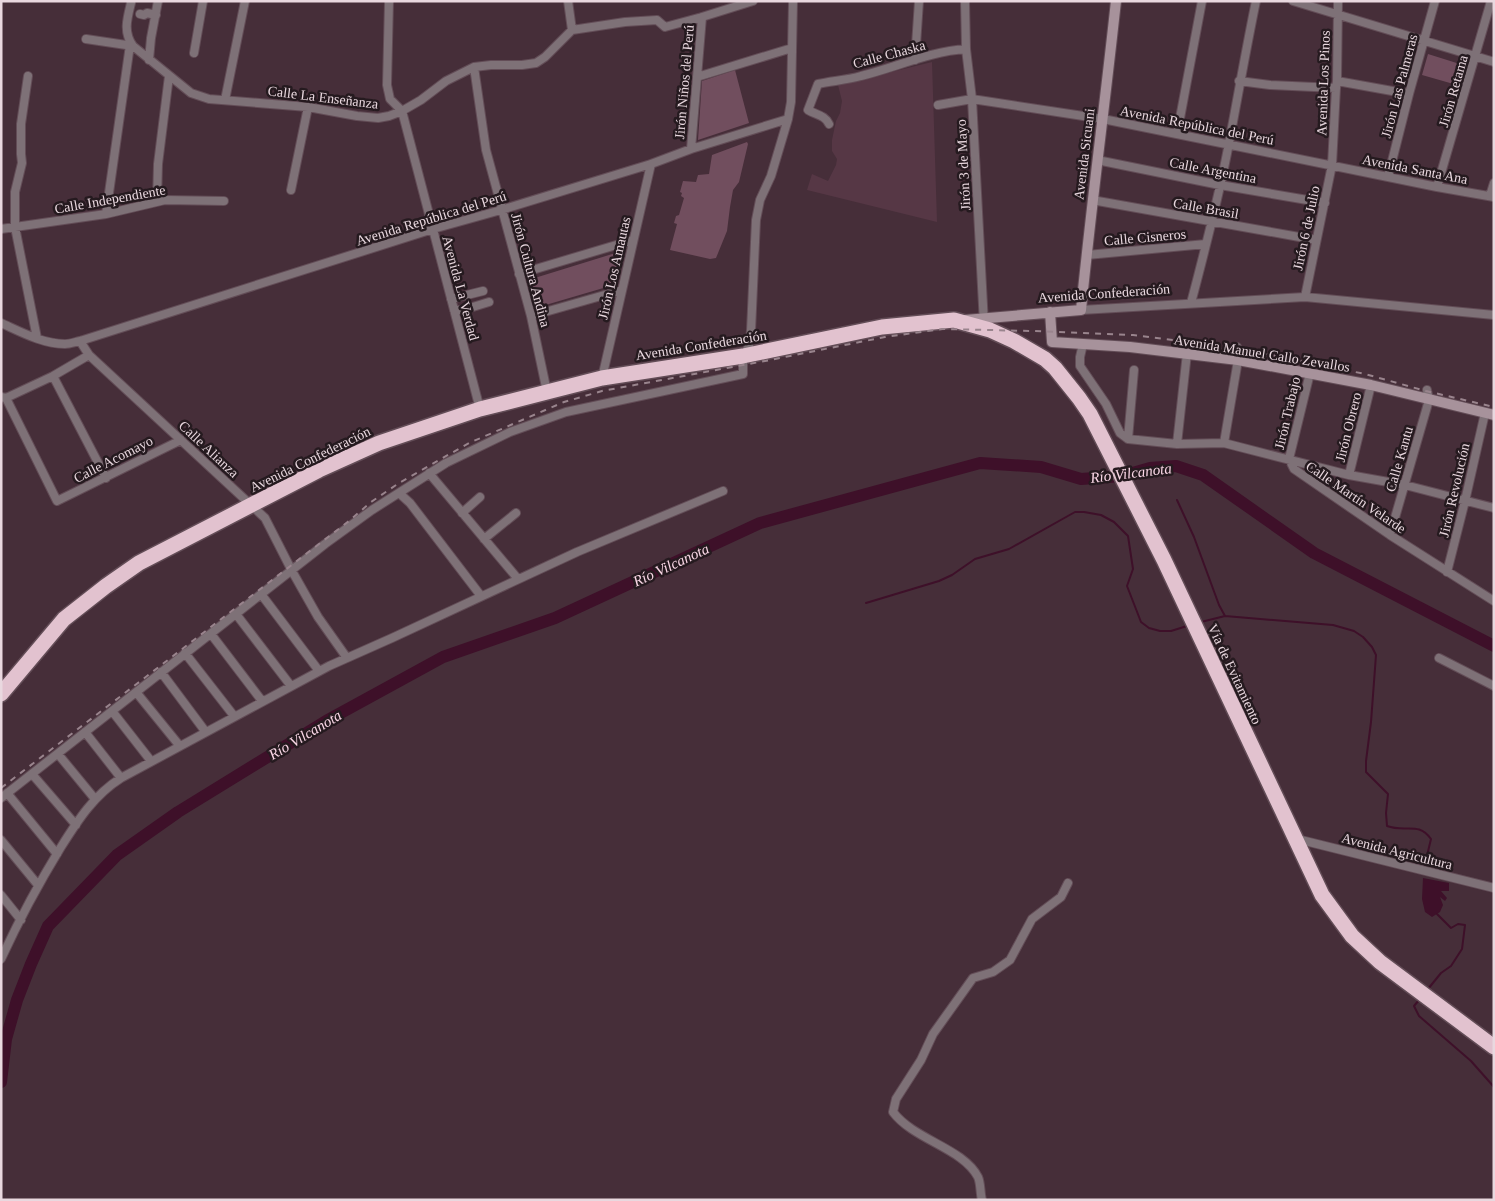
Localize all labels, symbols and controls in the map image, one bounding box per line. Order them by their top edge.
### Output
street label: Jirón Niños del Perú [672,24,697,140]
street label: Avenida Los Pinos [1314,30,1333,136]
street label: Jirón Las Palmeras [1378,33,1421,140]
street label: Calle Chaska [851,37,928,71]
street label: Jirón Retama [1436,53,1471,129]
street label: Calle La Enseñanza [267,83,380,112]
street label: Avenida República del Perú [1119,103,1275,148]
street label: Avenida Sicuani [1071,107,1098,201]
street label: Jirón 3 de Mayo [954,119,973,211]
street label: Avenida Santa Ana [1361,152,1470,187]
street label: Calle Argentina [1168,155,1258,186]
street label: Calle Independiente [53,182,167,217]
street label: Jirón 6 de Julio [1290,185,1323,272]
street label: Avenida República del Perú [354,188,508,249]
street label: Calle Brasil [1172,195,1240,222]
street label: Jirón Cultura Andina [508,211,553,330]
street label: Jirón Los Amautas [595,215,634,321]
street label: Calle Cisneros [1104,226,1187,249]
street label: Avenida La Verdad [439,234,482,342]
street label: Avenida Confederación [1038,281,1171,306]
street label: Avenida Confederación [635,328,768,363]
street label: Avenida Manuel Callo Zevallos [1173,332,1351,375]
street label: Jirón Trabajo [1272,375,1303,451]
street label: Jirón Obrero [1333,391,1364,463]
street label: Calle Alianza [176,418,242,481]
street label: Avenida Confederación [247,424,373,495]
street label: Calle Kantu [1383,425,1416,494]
street label: Calle Acomayo [71,433,155,486]
street label: Jirón Revolución [1436,442,1473,539]
street label: Calle Martín Velarde [1303,458,1408,536]
water label: Río Vilcanota [1088,460,1173,486]
water label: Río Vilcanota [630,540,711,590]
street label: Vía de Evitamiento [1205,622,1264,727]
water label: Río Vilcanota [265,707,344,763]
street label: Avenida Agricultura [1340,830,1455,873]

